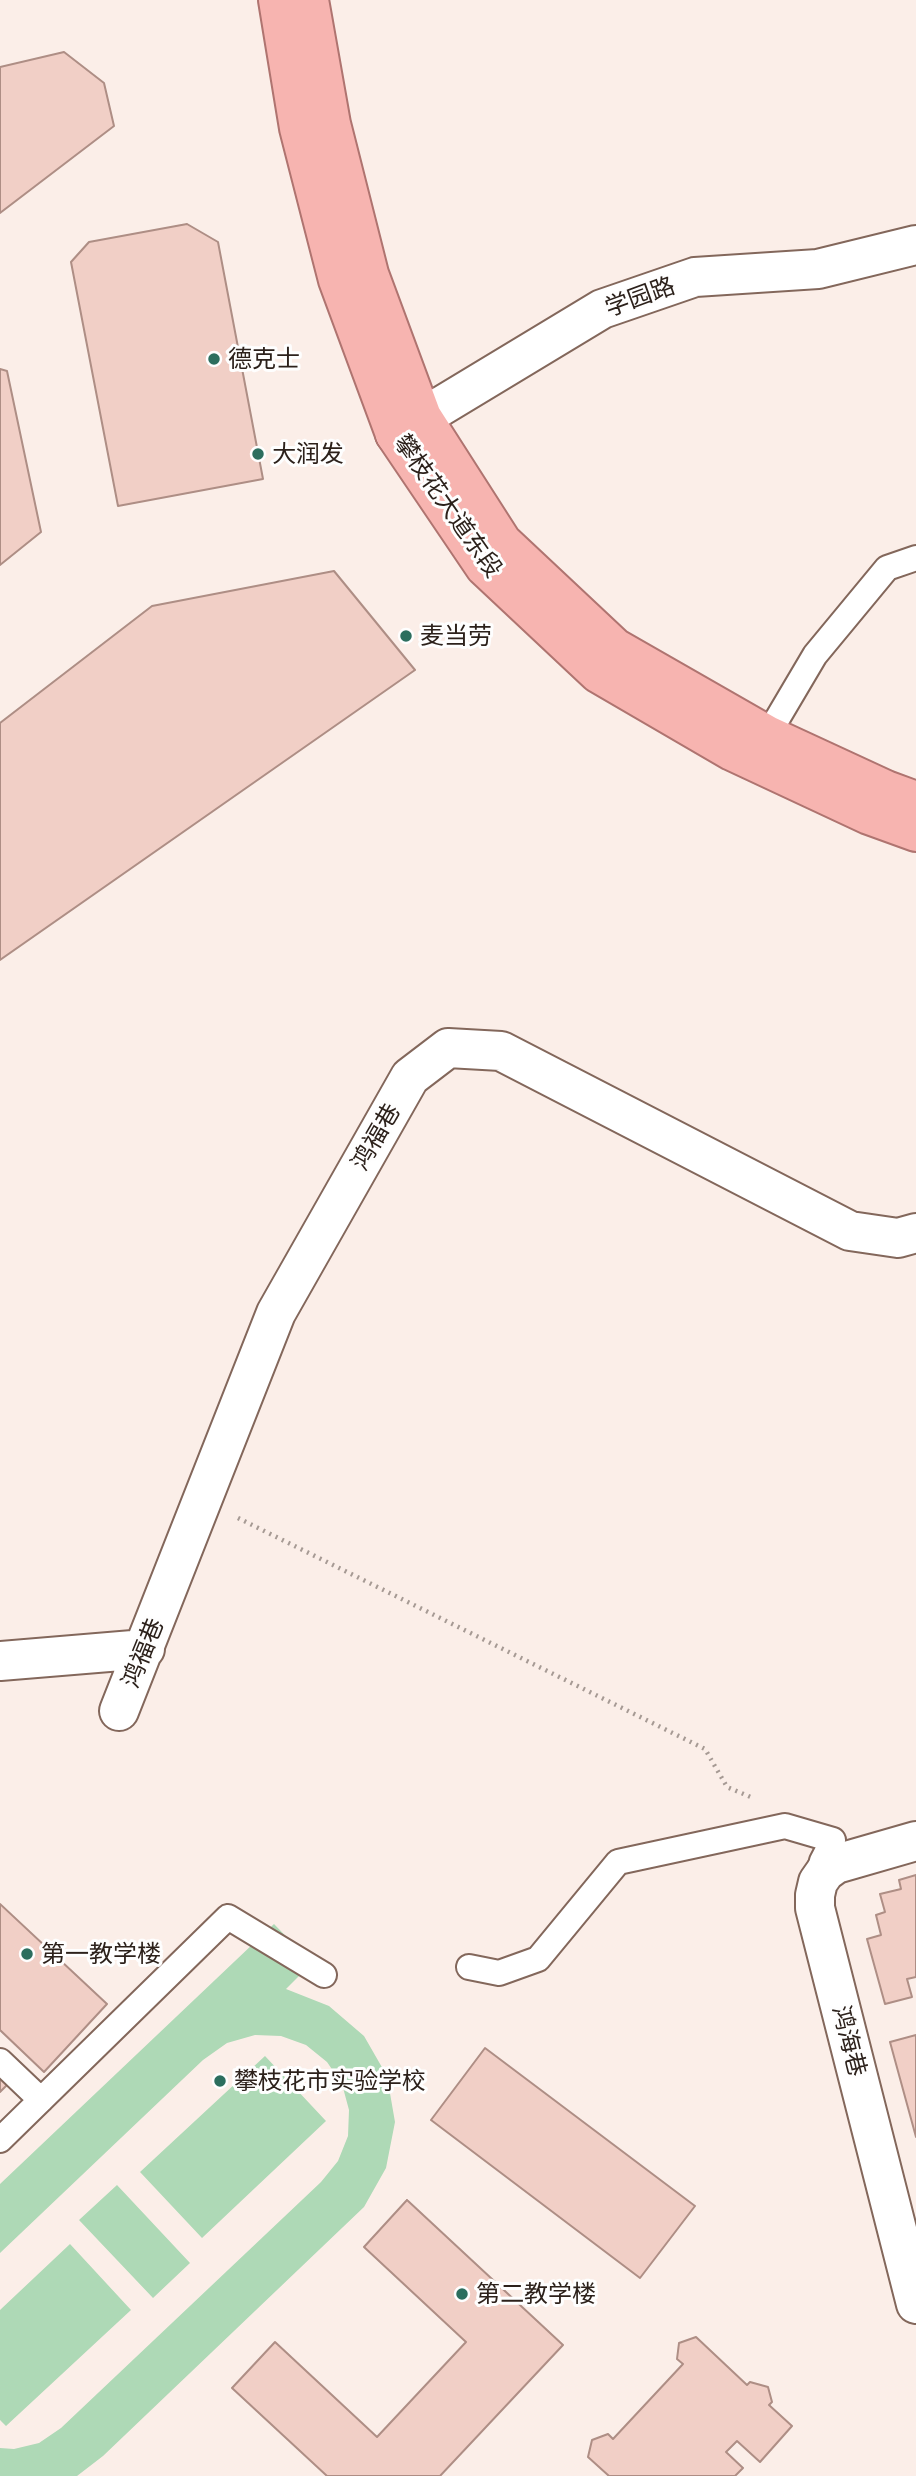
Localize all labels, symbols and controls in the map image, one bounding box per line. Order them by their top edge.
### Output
street label: 学园路 [601,271,679,323]
place label: 德克士 [228,345,300,373]
marker: 德克士 [206,351,222,367]
street label: 攀枝花大道东段 [388,429,508,583]
place label: 大润发 [272,440,344,468]
marker: 大润发 [250,446,266,462]
place label: 麦当劳 [420,622,492,650]
marker: 麦当劳 [398,628,414,644]
street label: 鸿福巷 [346,1099,406,1175]
street label: 鸿福巷 [116,1614,170,1692]
place label: 第一教学楼 [41,1940,161,1968]
marker: 第一教学楼 [19,1946,35,1962]
street label: 鸿海巷 [826,2003,872,2079]
place label: 攀枝花市实验学校 [234,2067,426,2095]
marker: 攀枝花市实验学校 [212,2073,228,2089]
place label: 第二教学楼 [476,2280,596,2308]
marker: 第二教学楼 [454,2286,470,2302]

